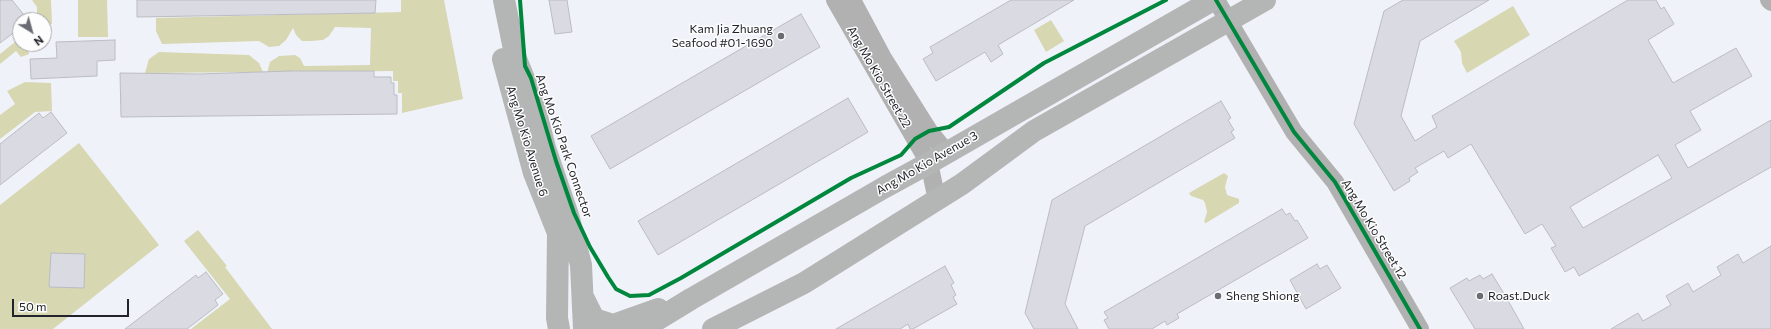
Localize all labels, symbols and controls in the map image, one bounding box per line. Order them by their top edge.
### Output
north arrow [12,12,52,52]
place label: Kam Jia Zhuang Seafood #01-1690 [672,22,773,50]
street label: Ang Mo Kio Street 22 [844,24,914,130]
marker: Kam Jia Zhuang Seafood #01-1690 [776,31,786,41]
text: N [32,34,46,49]
street label: Ang Mo Kio Park Connector [533,72,595,220]
street label: Ang Mo Kio Avenue 6 [503,84,551,198]
street label: Ang Mo Kio Avenue 3 [874,128,980,198]
street label: Ang Mo Kio Street 12 [1339,177,1409,281]
place label: Sheng Shiong [1226,289,1299,303]
place label: Roast.Duck [1488,289,1550,303]
scale bar [14,291,131,317]
marker: Sheng Shiong [1213,291,1223,301]
marker: Roast.Duck [1475,291,1485,301]
text: 50 m [19,299,47,313]

